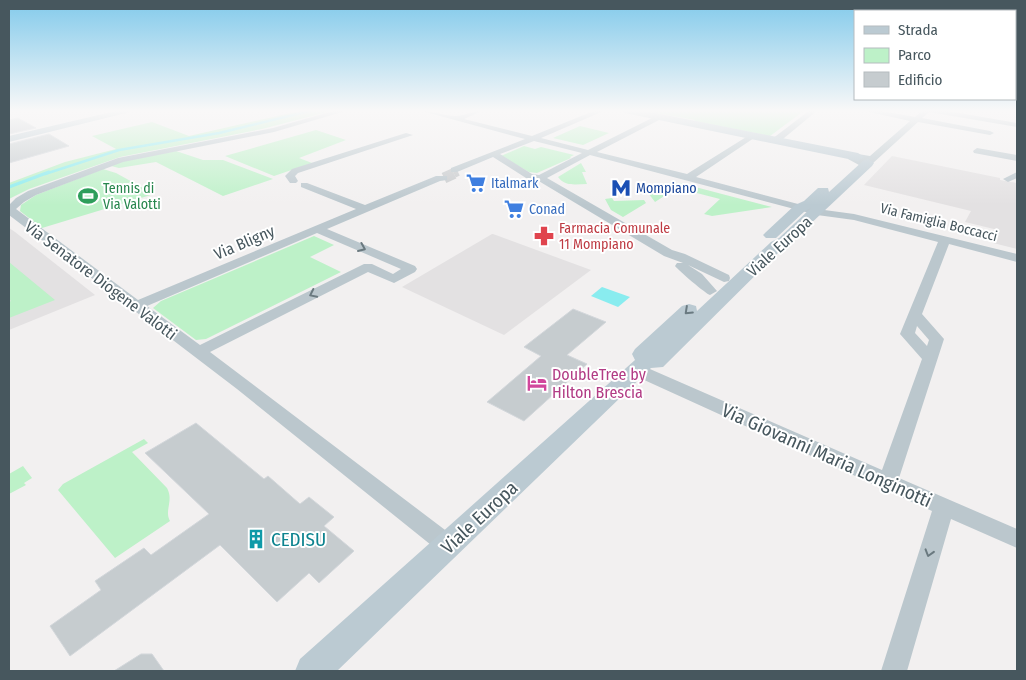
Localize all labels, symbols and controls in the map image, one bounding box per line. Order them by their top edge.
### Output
legend [854,10,1016,100]
text: Strada [898,21,938,39]
text: Parco [898,46,931,64]
text: Edificio [898,71,943,89]
supermarket icon: Italmark [465,172,487,194]
place label: Italmark [491,175,539,192]
metro station icon: Mompiano [610,177,632,199]
place label: Tennis di Via Valotti [103,180,161,213]
place label: Mompiano [636,180,697,197]
sports icon: Tennis di Via Valotti [77,185,99,207]
supermarket icon: Conad [503,198,525,220]
street label: Via Famiglia Boccacci [879,200,999,245]
place label: Conad [529,201,565,218]
street label: Viale Europa [743,212,816,281]
street label: Via Senatore Diogene Valotti [21,217,180,344]
place label: Farmacia Comunale 11 Mompiano [559,220,670,253]
street label: Via Bligny [211,221,278,264]
pharmacy icon: Farmacia Comunale 11 Mompiano [533,225,555,247]
one-way arrow [357,242,366,253]
one-way arrow [309,288,318,298]
one-way arrow [685,305,694,314]
place label: DoubleTree by Hilton Brescia [552,365,647,402]
hotel icon: DoubleTree by Hilton Brescia [526,372,548,394]
street label: Via Giovanni Maria Longinotti [718,399,935,512]
street label: Viale Europa [436,476,522,559]
building icon: CEDISU [245,528,267,550]
place label: CEDISU [271,528,326,551]
one-way arrow [925,548,935,557]

